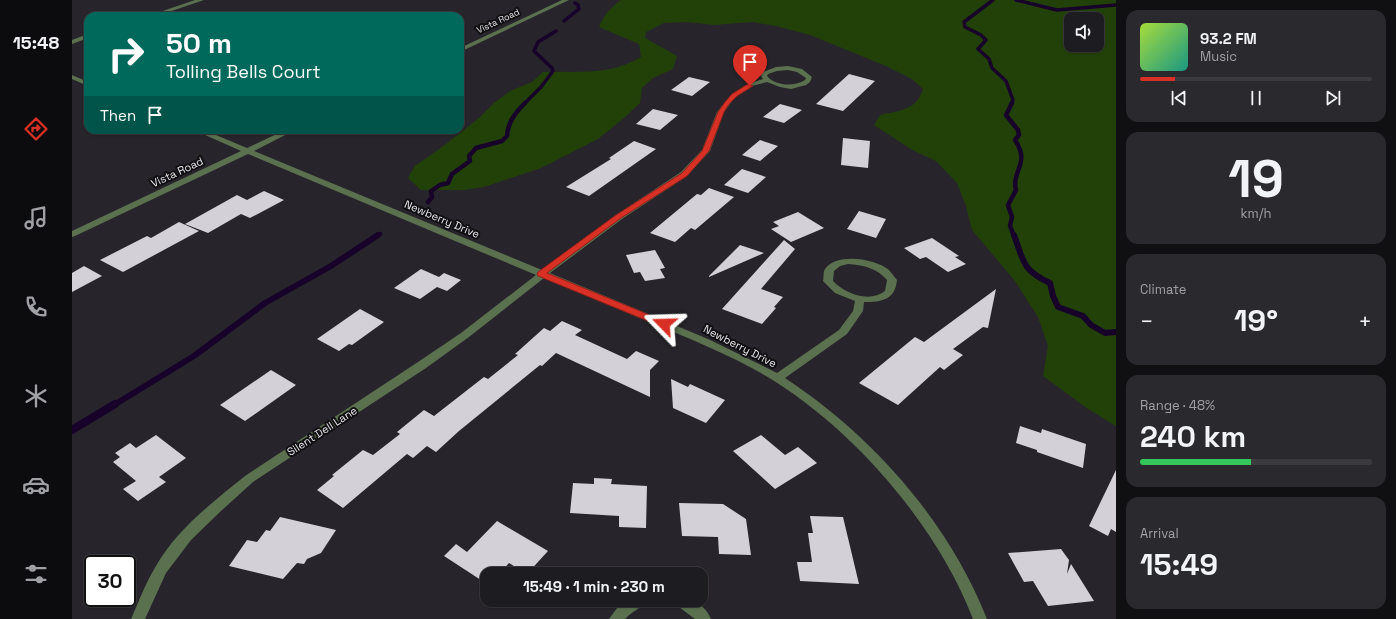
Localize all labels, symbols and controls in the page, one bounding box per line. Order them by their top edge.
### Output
street label: Vista Road [475,6,522,36]
map controls [1064,12,1104,52]
button: sound [1064,12,1104,52]
text: 50 m [166,25,232,61]
icon: right [100,28,152,80]
text: 93.2 FM [1200,29,1257,48]
text: 15:48 [13,31,59,54]
pin [733,45,767,86]
text: Music [1200,48,1237,65]
icon: arrive [739,51,761,73]
text: Tolling Bells Court [166,60,321,83]
icon: previous [1168,87,1190,109]
icon: pause [1245,87,1267,109]
icon: next [1322,87,1344,109]
icon: arrive [144,104,166,126]
text: Then [100,106,136,125]
icon: directions [22,115,50,143]
text: 19 [1228,146,1284,212]
street label: Vista Road [149,154,205,190]
street label: Newberry Drive [402,197,482,241]
icon: music [22,204,50,232]
text: km/h [1241,205,1271,222]
text: Climate [1140,281,1186,298]
icon: phone [22,293,50,321]
text: 19° [1234,301,1278,340]
position arrow [643,303,685,345]
text: − [1140,307,1154,335]
text: + [1358,307,1372,335]
street label: Newberry Drive [701,322,779,370]
icon: climate [22,382,50,410]
text: Range · 48% [1140,397,1215,414]
street label: Silent Dell Lane [284,403,360,459]
text: 240 km [1140,417,1246,456]
icon: car [22,471,50,499]
text: Arrival [1140,525,1179,542]
text: 15:49 [1140,545,1218,584]
speed limit sign: 30 [84,555,136,607]
icon: filters [22,560,50,588]
text: 15:49 · 1 min · 230 m [523,577,665,596]

